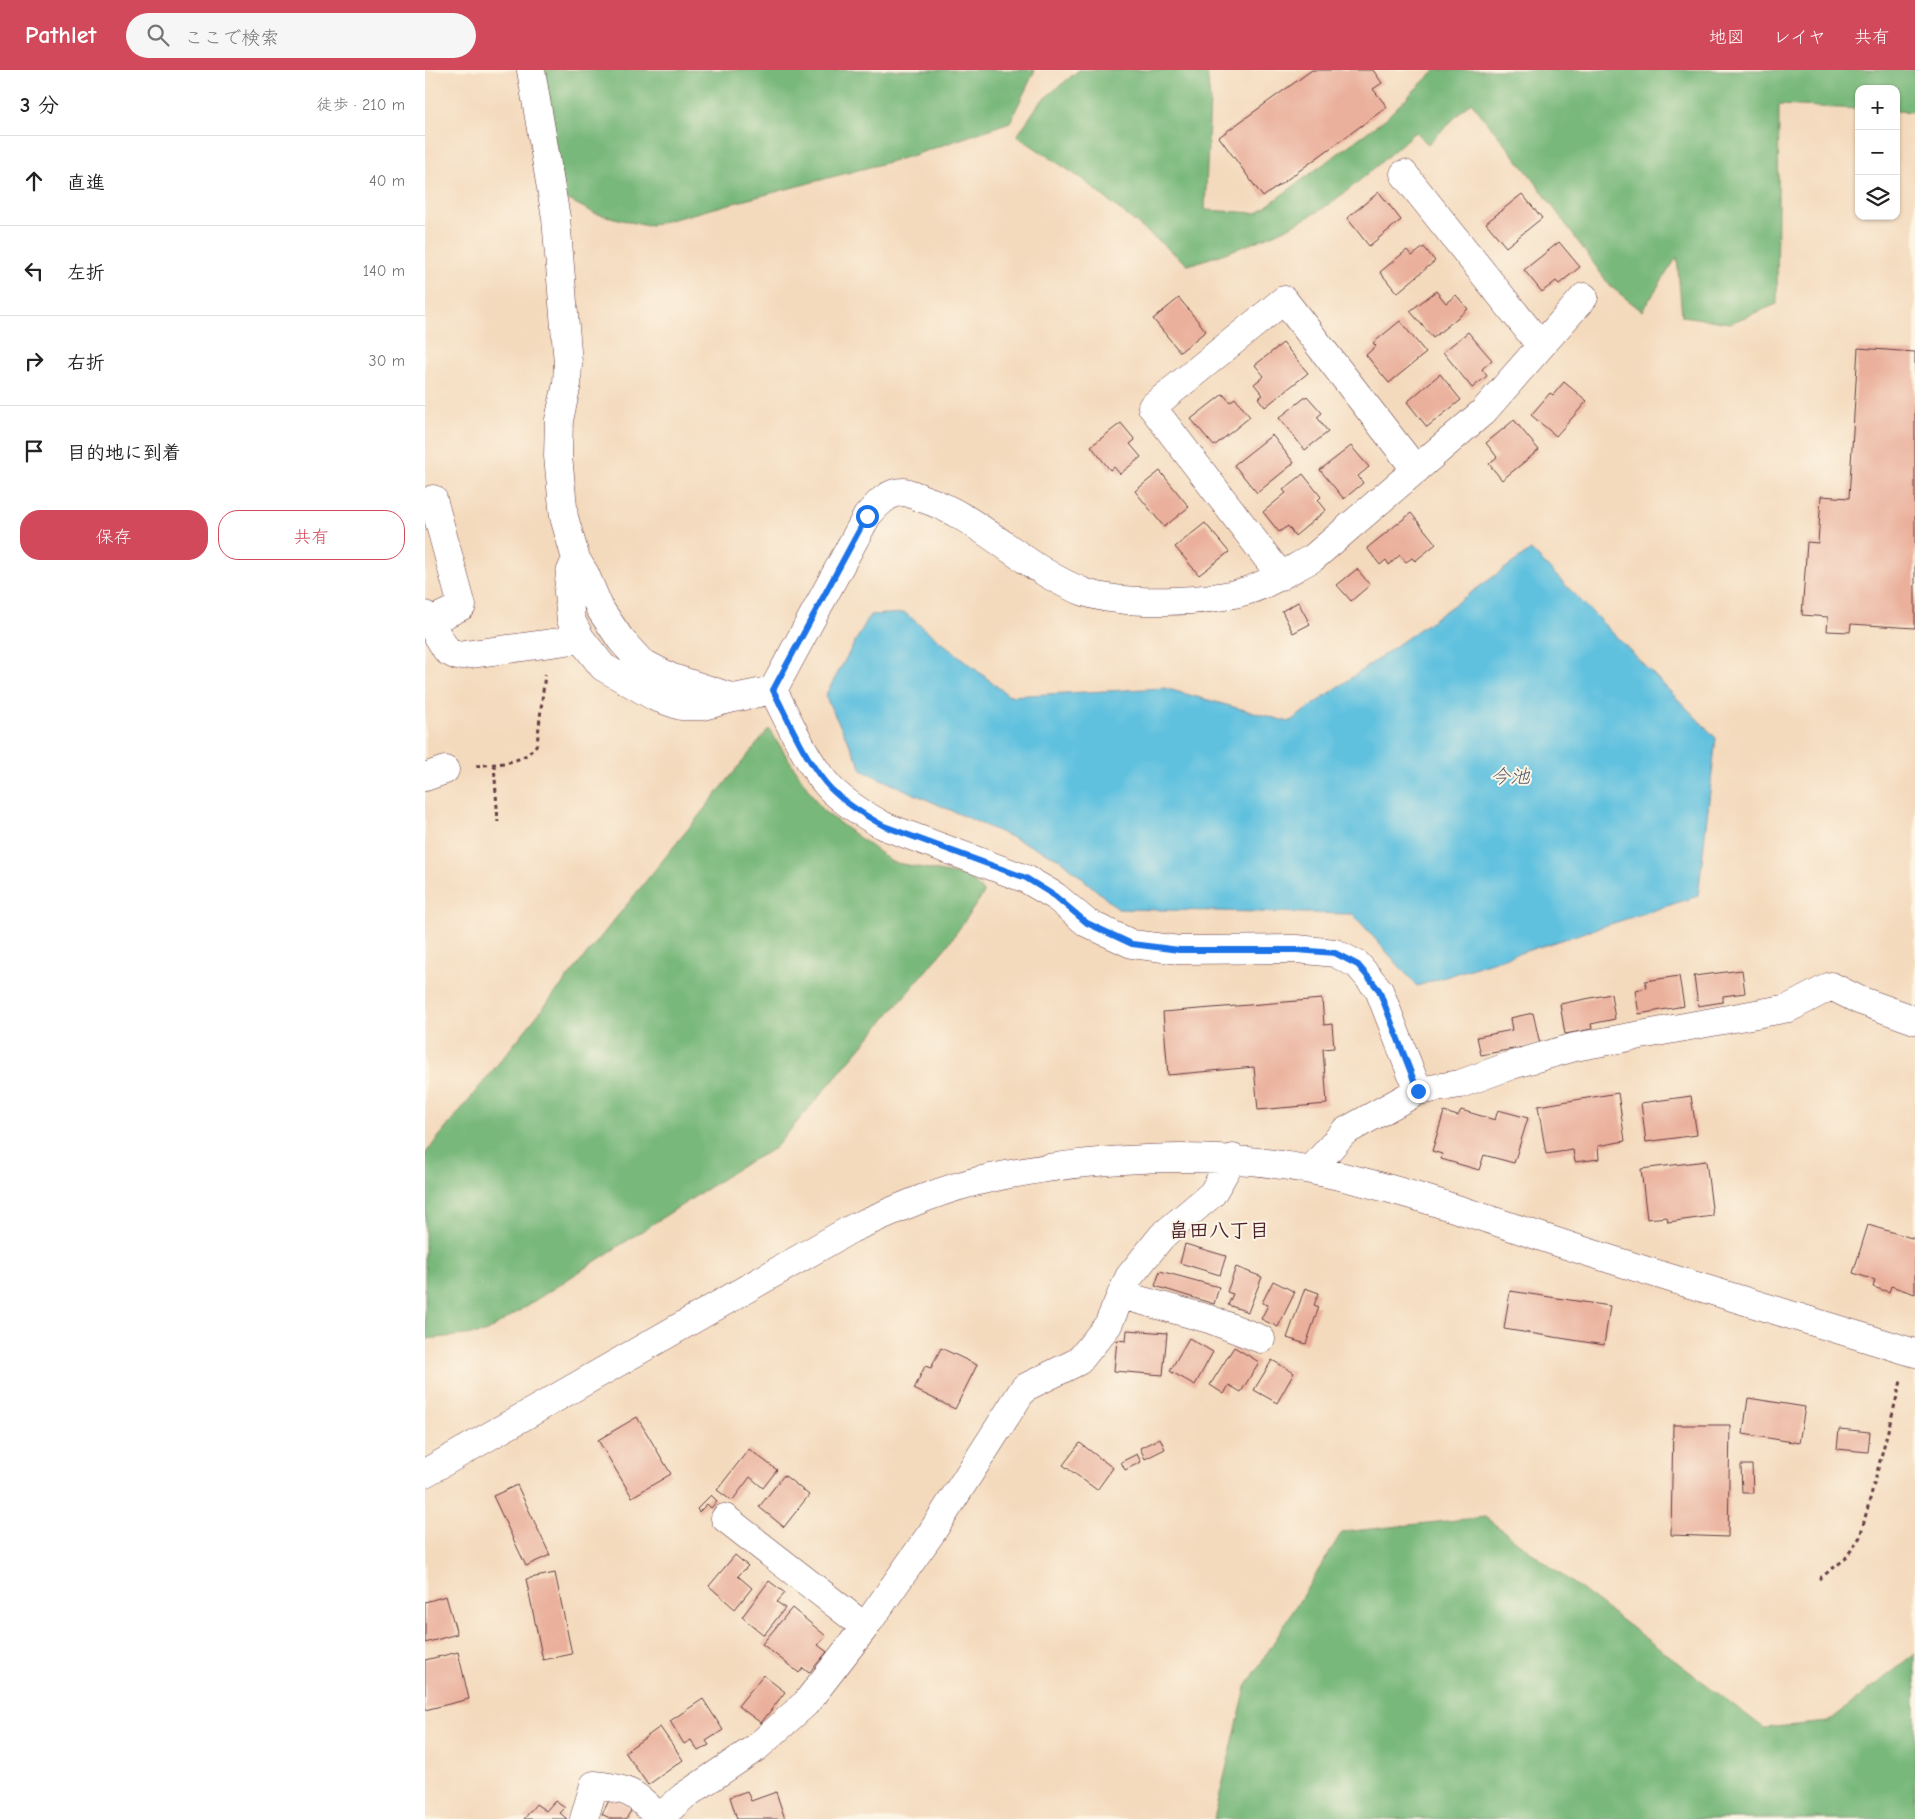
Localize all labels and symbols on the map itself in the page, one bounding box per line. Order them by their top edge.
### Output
route start [856,505,879,528]
water label: 今池 [1490,765,1531,788]
route end [1407,1080,1430,1103]
district label: 畠田八丁目 [1169,1219,1269,1242]

